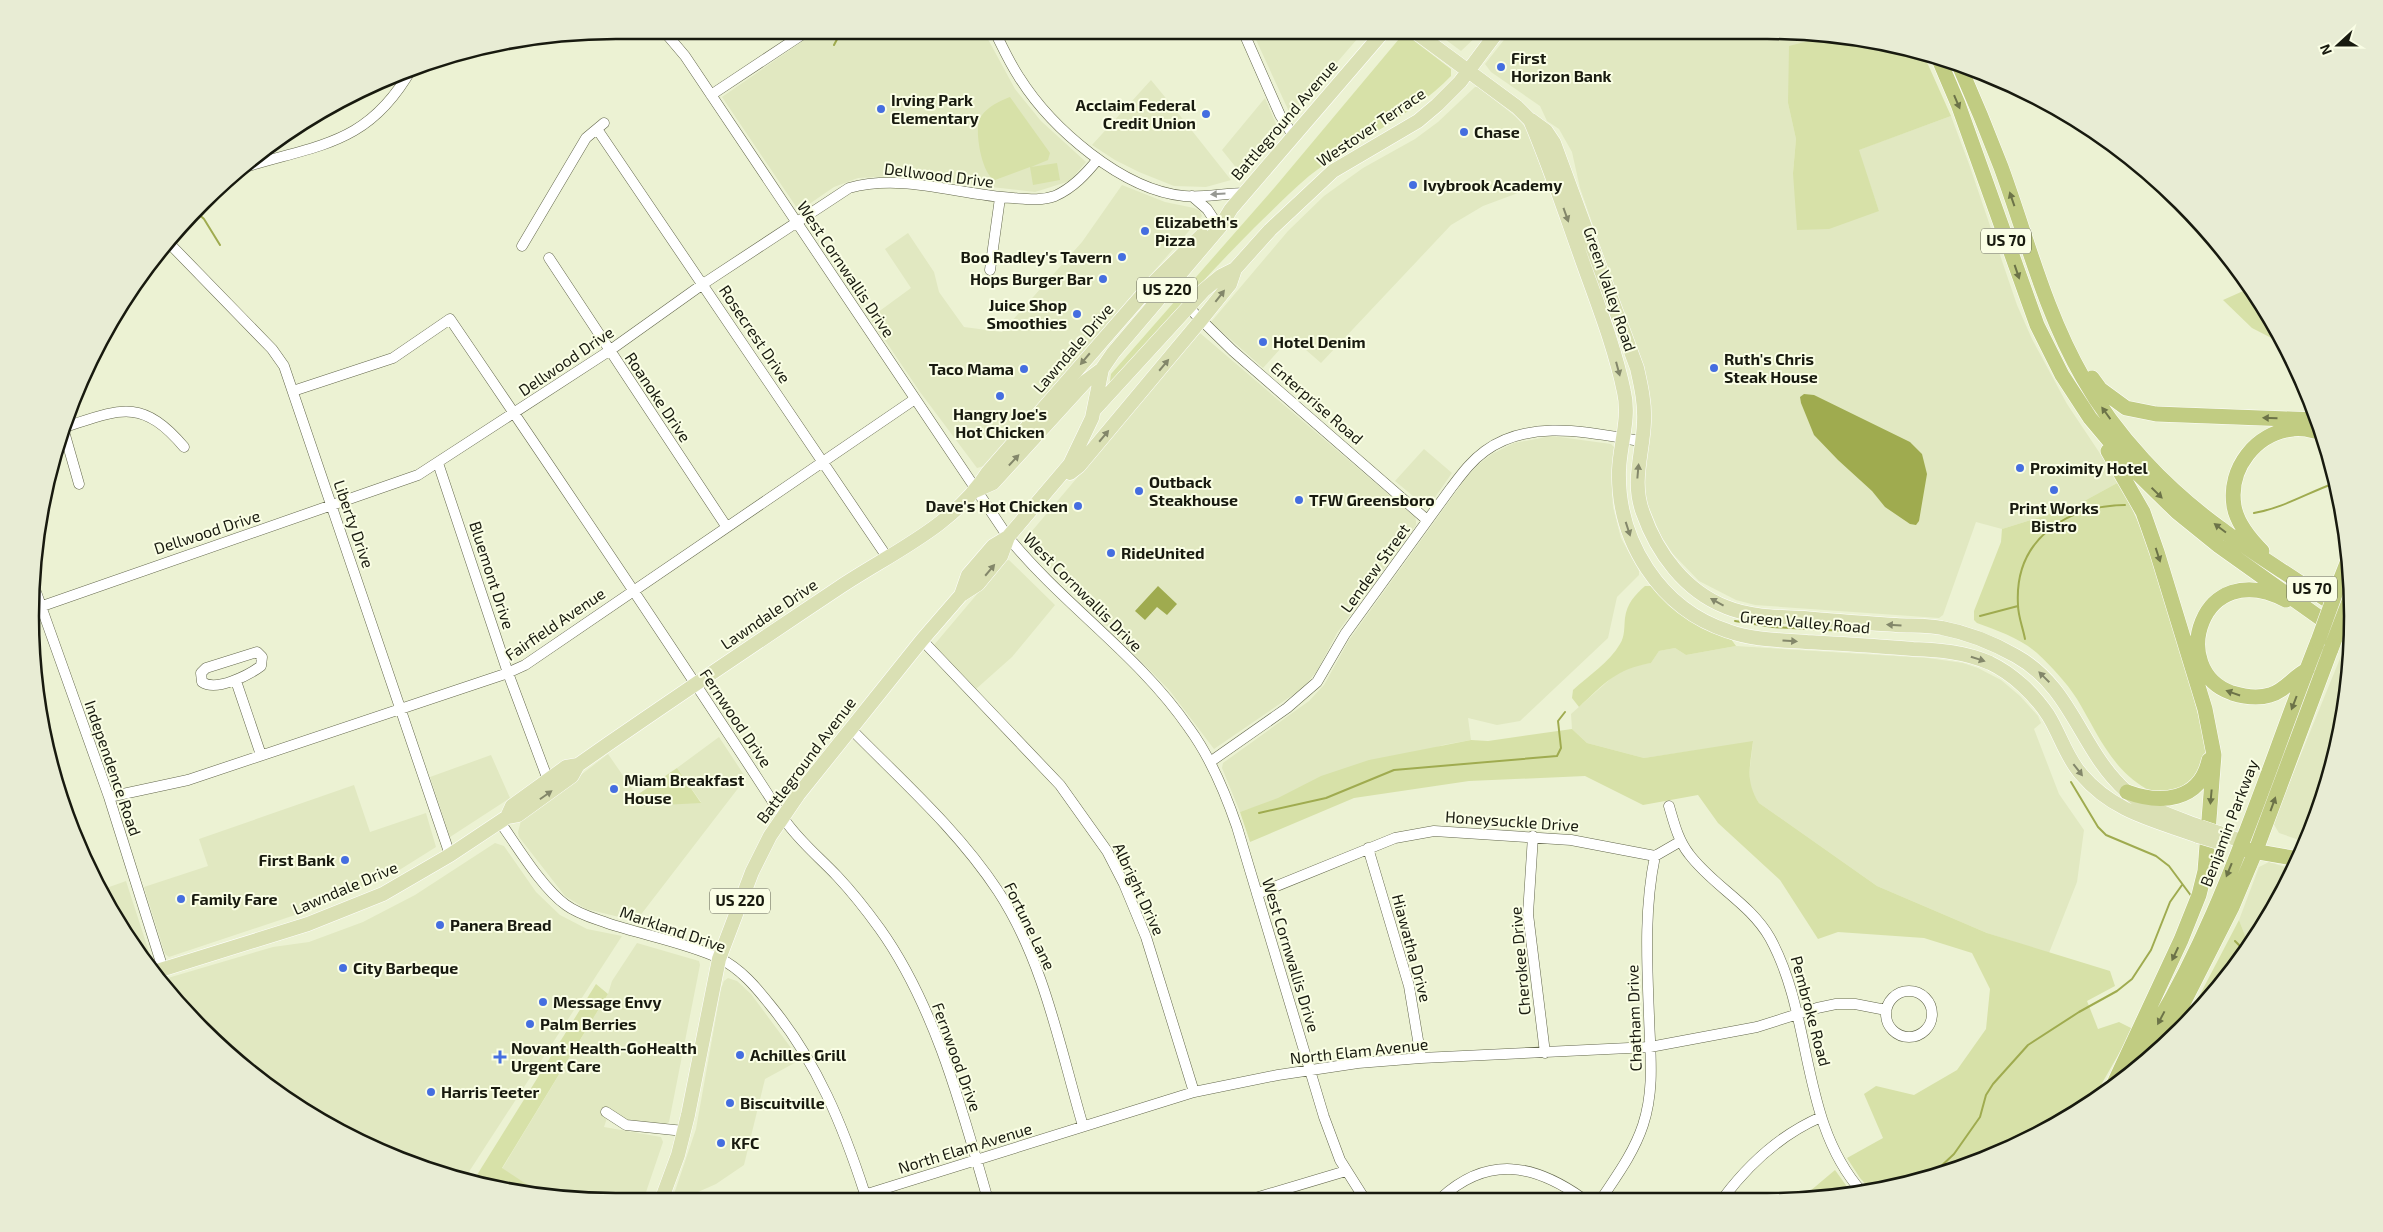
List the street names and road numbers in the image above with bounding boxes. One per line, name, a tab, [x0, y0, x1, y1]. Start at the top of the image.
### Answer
street label: Battleground Avenue	[1226, 56, 1341, 184]
street label: Westover Terrace	[1313, 83, 1429, 170]
street label: Dellwood Drive	[883, 158, 995, 191]
street label: West Cornwallis Drive	[794, 197, 899, 340]
street label: Green Valley Road	[1580, 224, 1641, 354]
road number: US 70	[1981, 228, 2031, 254]
road number: US 220	[1137, 278, 1197, 302]
street label: Rosecrest Drive	[716, 281, 795, 386]
street label: Lawndale Drive	[1029, 299, 1117, 396]
street label: Dellwood Drive	[515, 322, 617, 399]
street label: Roanoke Drive	[621, 348, 695, 445]
street label: Enterprise Road	[1267, 357, 1367, 448]
street label: Liberty Drive	[330, 477, 378, 570]
street label: Dellwood Drive	[151, 505, 262, 558]
street label: Bluemont Drive	[466, 518, 519, 631]
street label: Lendew Street	[1336, 520, 1413, 616]
street label: West Cornwallis Drive	[1020, 528, 1147, 655]
street label: Lawndale Drive	[717, 574, 821, 653]
road number: US 70	[2287, 576, 2337, 602]
street label: Fairfield Avenue	[501, 583, 608, 664]
street label: Green Valley Road	[1739, 606, 1871, 637]
street label: Fernwood Drive	[696, 665, 776, 771]
street label: Battleground Avenue	[752, 693, 859, 826]
street label: Independence Road	[81, 698, 146, 838]
street label: Benjamin Parkway	[2196, 756, 2263, 889]
street label: Honeysuckle Drive	[1444, 806, 1580, 835]
street label: Albright Drive	[1110, 839, 1169, 938]
street label: Lawndale Drive	[289, 857, 400, 918]
street label: West Cornwallis Drive	[1259, 875, 1324, 1034]
street label: Fortune Lane	[1001, 879, 1060, 973]
road number: US 220	[710, 888, 770, 914]
street label: Hiawatha Drive	[1389, 892, 1436, 1004]
street label: Markland Drive	[618, 901, 729, 956]
street label: Cherokee Drive	[1505, 906, 1534, 1016]
street label: Pembroke Road	[1788, 954, 1835, 1068]
street label: Chatham Drive	[1622, 964, 1645, 1072]
street label: Fernwood Drive	[929, 1000, 986, 1114]
street label: North Elam Avenue	[1289, 1034, 1429, 1067]
street label: North Elam Avenue	[896, 1118, 1034, 1177]

